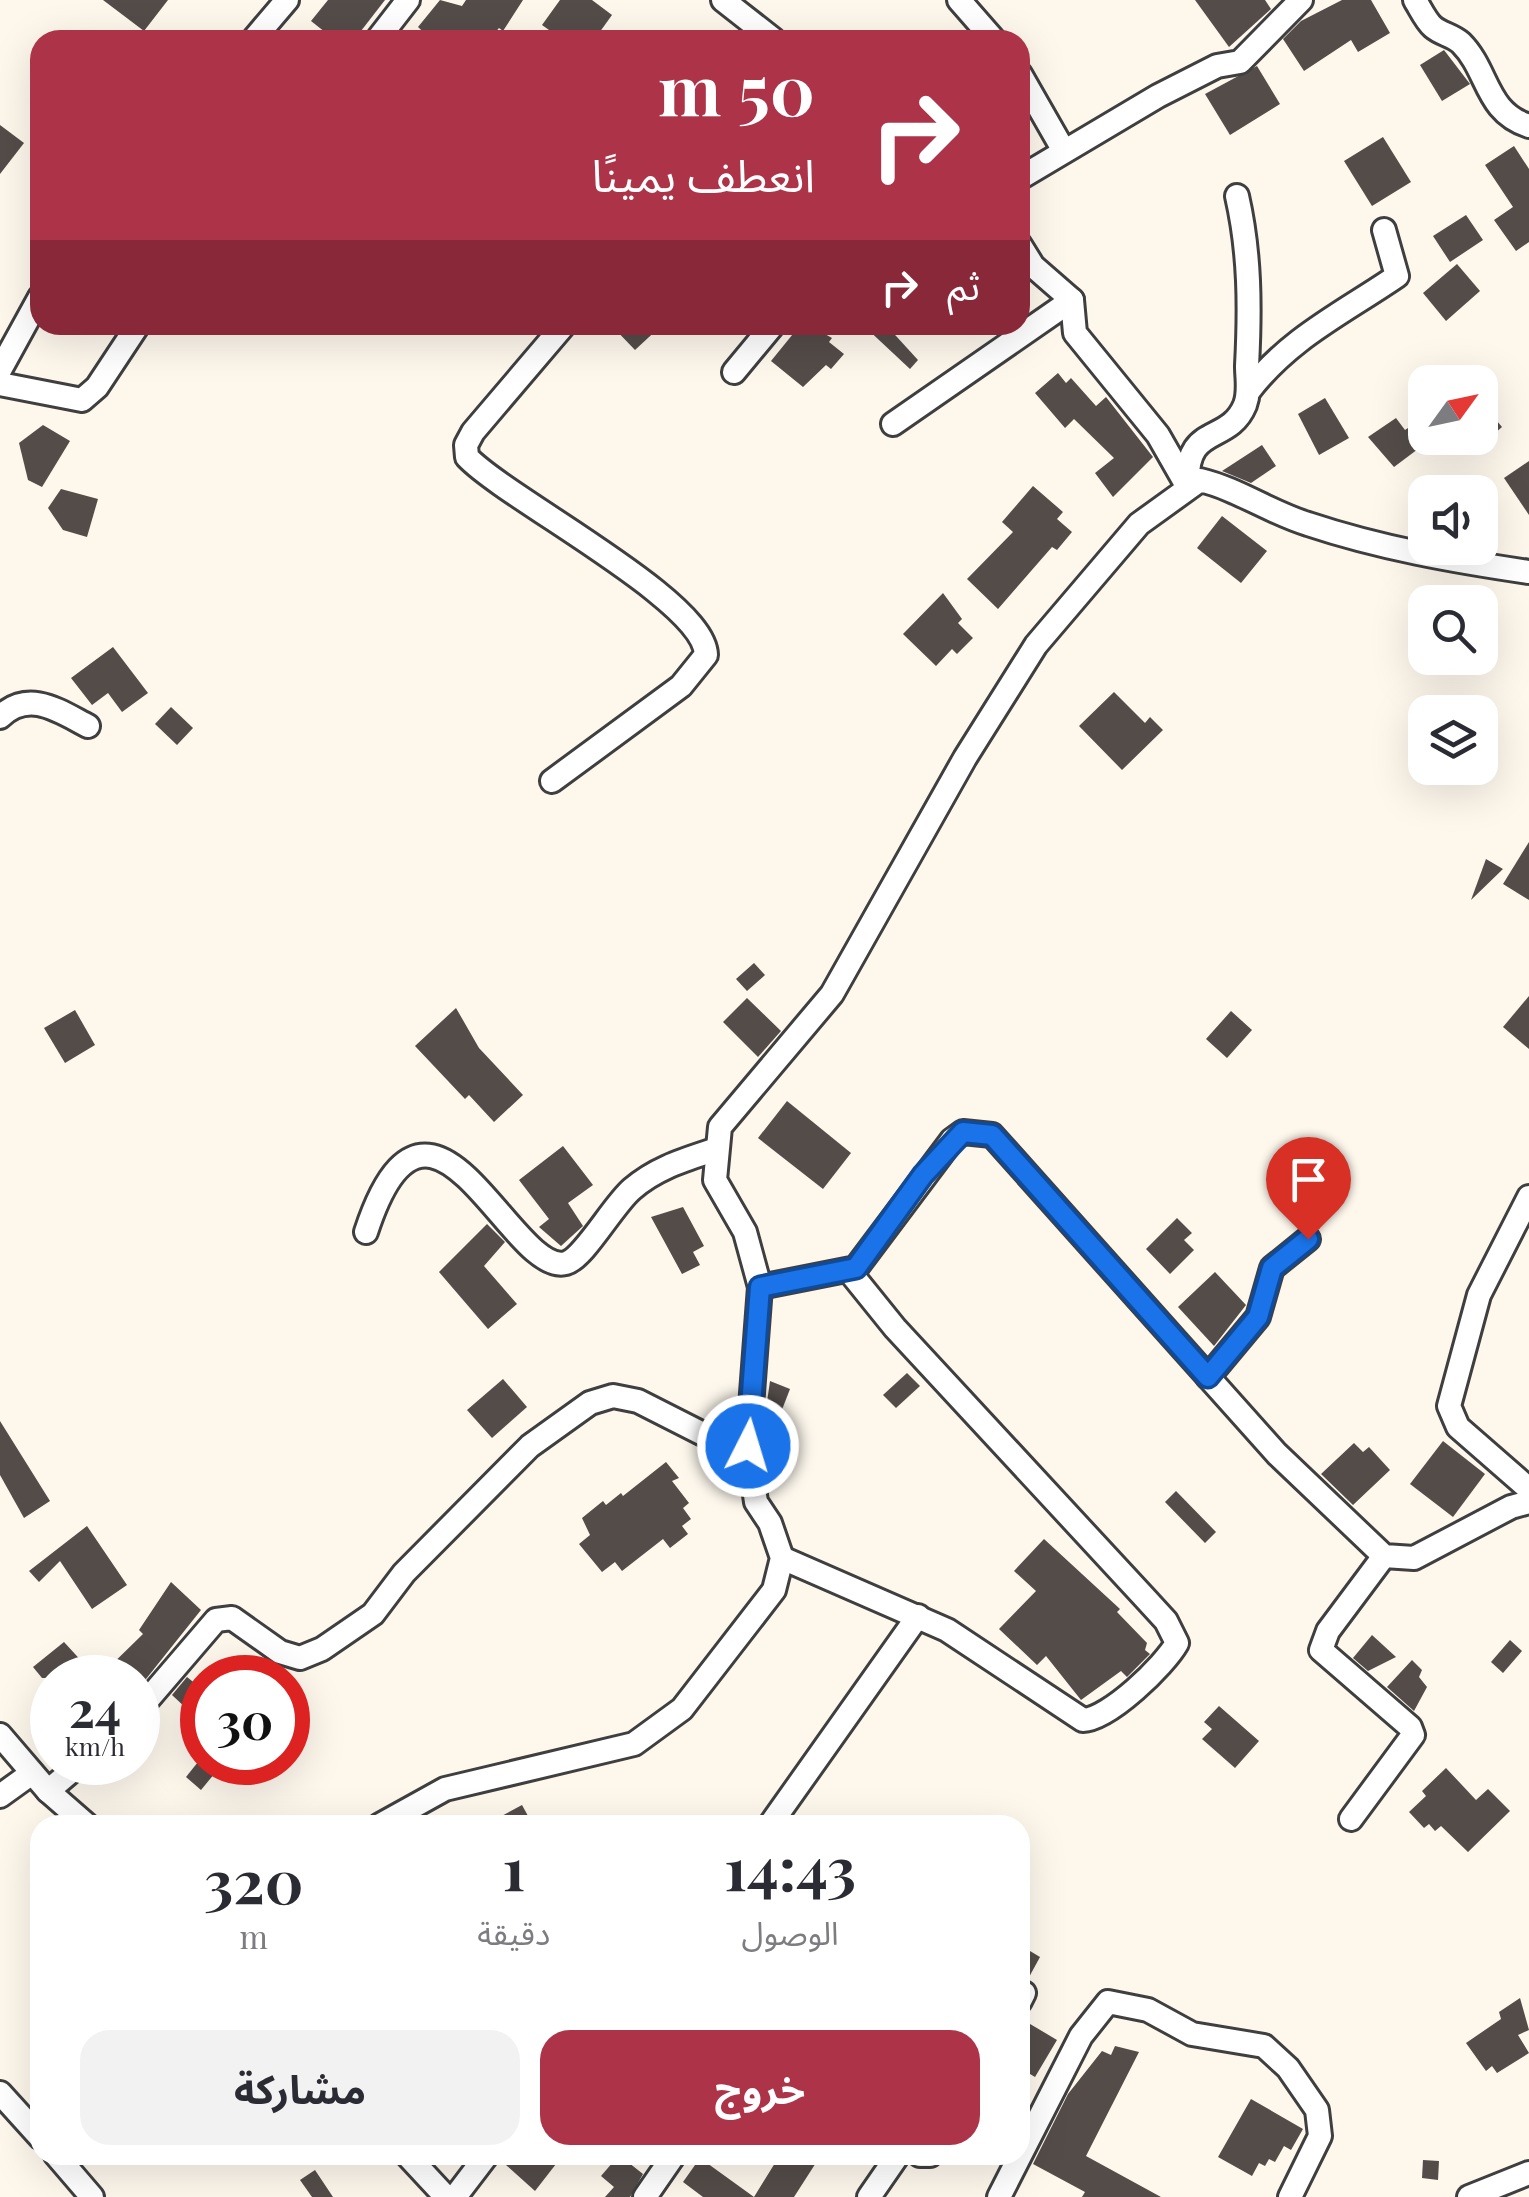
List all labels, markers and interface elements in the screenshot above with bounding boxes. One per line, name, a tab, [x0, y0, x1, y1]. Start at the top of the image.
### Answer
text: 50 m	[658, 40, 815, 134]
icon: right	[850, 70, 980, 200]
text: انعطف يمينًا	[591, 143, 815, 203]
text: ثم	[947, 259, 980, 310]
icon: right	[872, 260, 927, 315]
north arrow	[1408, 365, 1498, 455]
map controls	[1408, 365, 1498, 785]
button: sound	[1408, 475, 1498, 565]
button: search	[1408, 585, 1498, 675]
button: layers	[1408, 695, 1498, 785]
pin	[1266, 1137, 1351, 1240]
icon: arrive	[1281, 1152, 1336, 1207]
position arrow	[696, 1394, 800, 1498]
speed limit sign: 30	[180, 1655, 310, 1785]
text: 24	[69, 1674, 121, 1741]
text: km/h	[65, 1729, 125, 1762]
text: 1	[502, 1826, 525, 1906]
text: 14:43	[724, 1826, 856, 1906]
text: 320	[204, 1839, 303, 1919]
text: دقيقة	[477, 1910, 550, 1953]
text: الوصول	[741, 1910, 839, 1953]
text: m	[239, 1914, 268, 1957]
button: مشاركة	[80, 2030, 520, 2145]
button: خروج	[540, 2030, 980, 2145]

